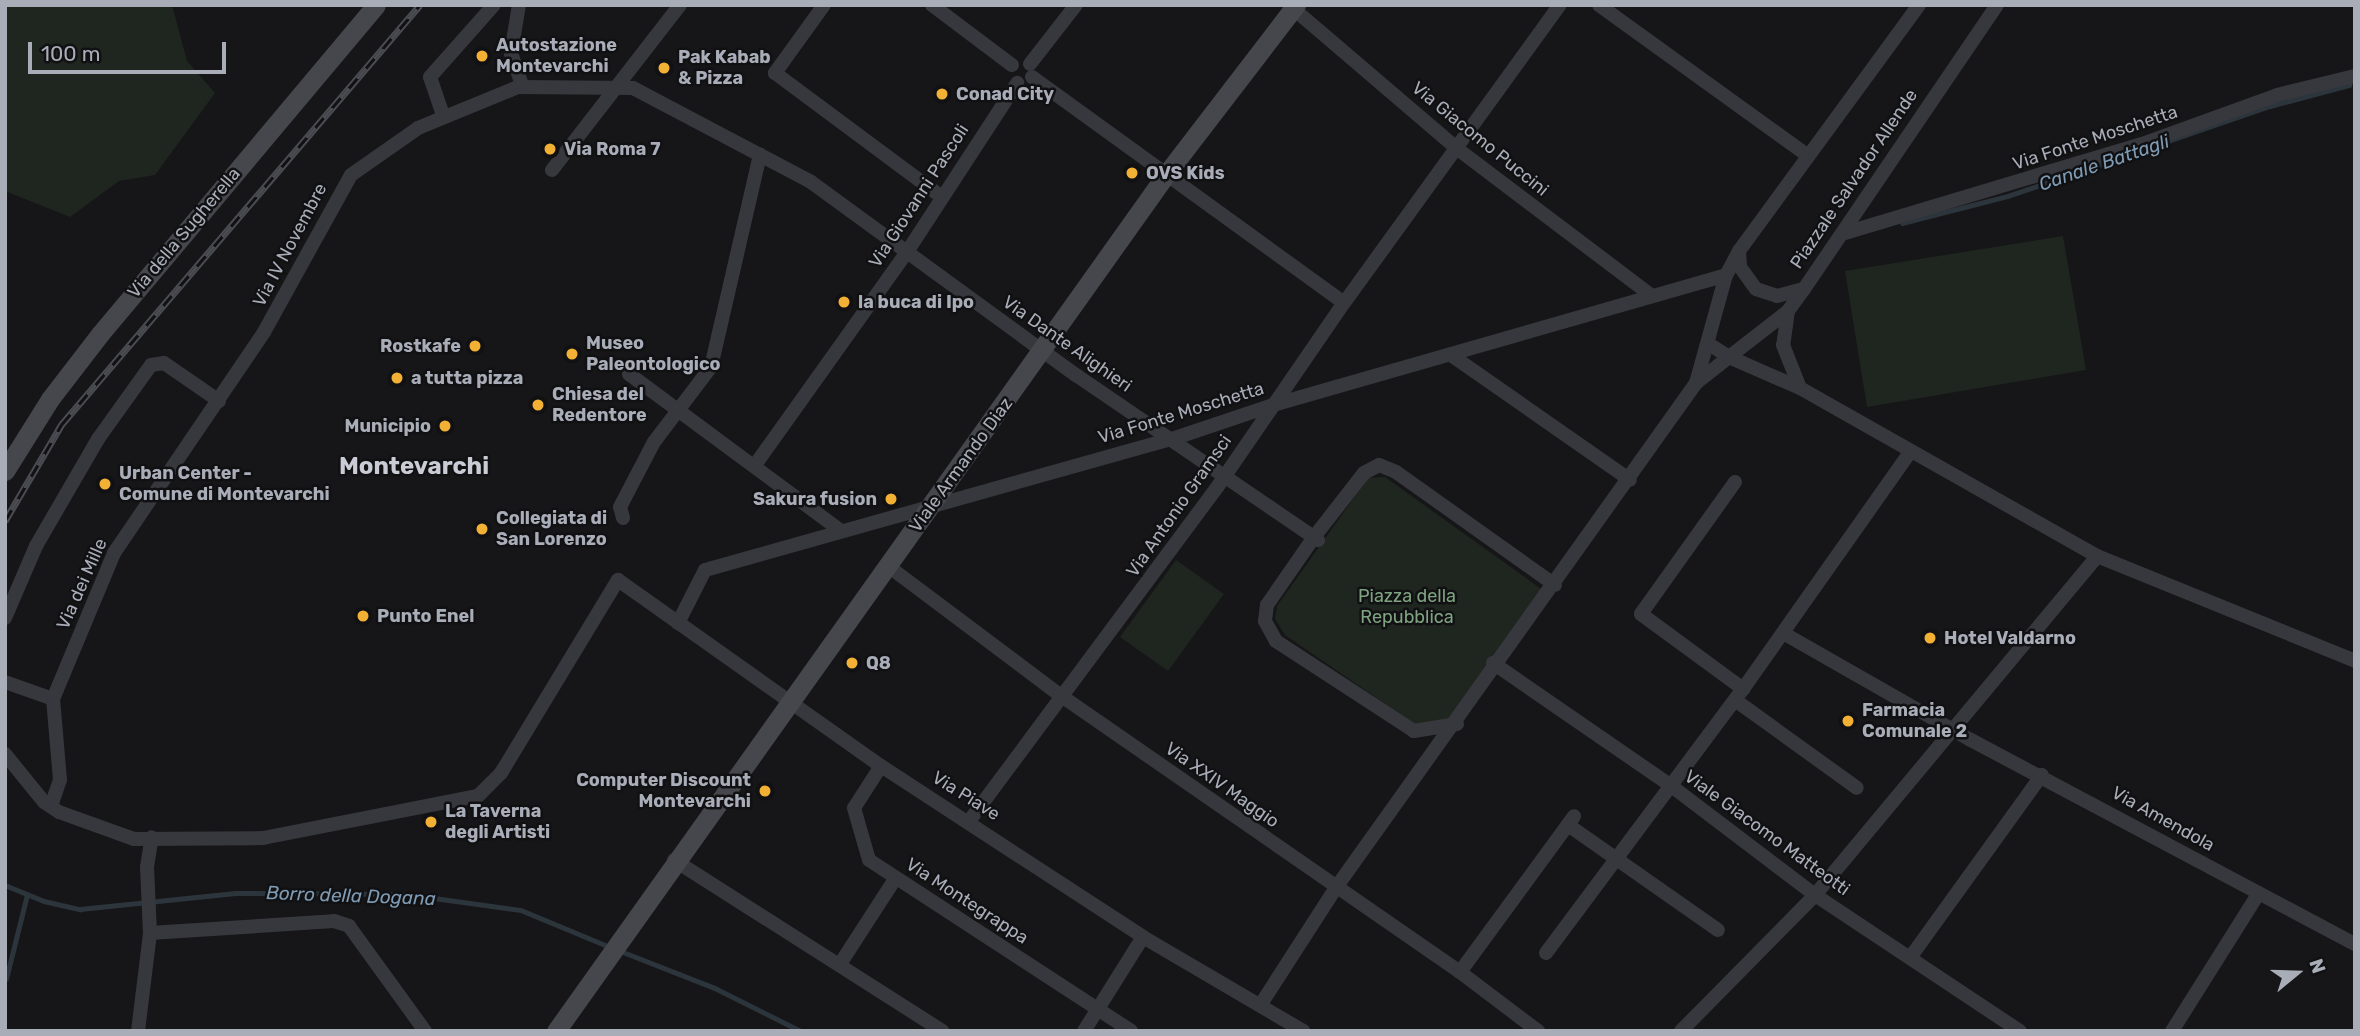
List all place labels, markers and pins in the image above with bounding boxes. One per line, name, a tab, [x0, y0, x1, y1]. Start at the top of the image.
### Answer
place label: Autostazione Montevarchi	[496, 35, 617, 78]
place label: Pak Kabab & Pizza	[678, 47, 771, 90]
marker: Autostazione Montevarchi	[474, 48, 490, 64]
marker: Pak Kabab & Pizza	[656, 60, 672, 76]
place label: Conad City	[956, 83, 1054, 105]
marker: Conad City	[934, 86, 950, 102]
place label: Via Roma 7	[564, 138, 660, 160]
marker: Via Roma 7	[542, 141, 558, 157]
place label: OVS Kids	[1146, 162, 1225, 184]
marker: OVS Kids	[1124, 165, 1140, 181]
place label: la buca di Ipo	[858, 291, 974, 313]
marker: la buca di Ipo	[836, 294, 852, 310]
place label: Museo Paleontologico	[586, 333, 721, 376]
place label: Rostkafe	[380, 335, 461, 357]
marker: Rostkafe	[467, 338, 483, 354]
marker: Museo Paleontologico	[564, 346, 580, 362]
place label: a tutta pizza	[411, 367, 524, 389]
marker: a tutta pizza	[389, 370, 405, 386]
place label: Chiesa del Redentore	[552, 384, 647, 426]
marker: Chiesa del Redentore	[530, 397, 546, 413]
place label: Municipio	[345, 415, 431, 437]
marker: Municipio	[437, 418, 453, 434]
place label: Urban Center - Comune di Montevarchi	[119, 463, 330, 505]
marker: Urban Center - Comune di Montevarchi	[97, 476, 113, 492]
place label: Sakura fusion	[753, 488, 877, 510]
marker: Sakura fusion	[883, 491, 899, 507]
place label: Collegiata di San Lorenzo	[496, 508, 607, 550]
marker: Collegiata di San Lorenzo	[474, 521, 490, 537]
place label: Punto Enel	[377, 605, 474, 627]
marker: Punto Enel	[355, 608, 371, 624]
place label: Hotel Valdarno	[1944, 627, 2076, 649]
marker: Hotel Valdarno	[1922, 630, 1938, 646]
place label: Q8	[866, 652, 891, 674]
marker: Q8	[844, 655, 860, 671]
place label: Farmacia Comunale 2	[1862, 700, 1967, 742]
marker: Farmacia Comunale 2	[1840, 713, 1856, 729]
place label: Computer Discount Montevarchi	[576, 770, 751, 812]
marker: Computer Discount Montevarchi	[757, 783, 773, 799]
place label: La Taverna degli Artisti	[445, 801, 551, 844]
marker: La Taverna degli Artisti	[423, 814, 439, 830]

